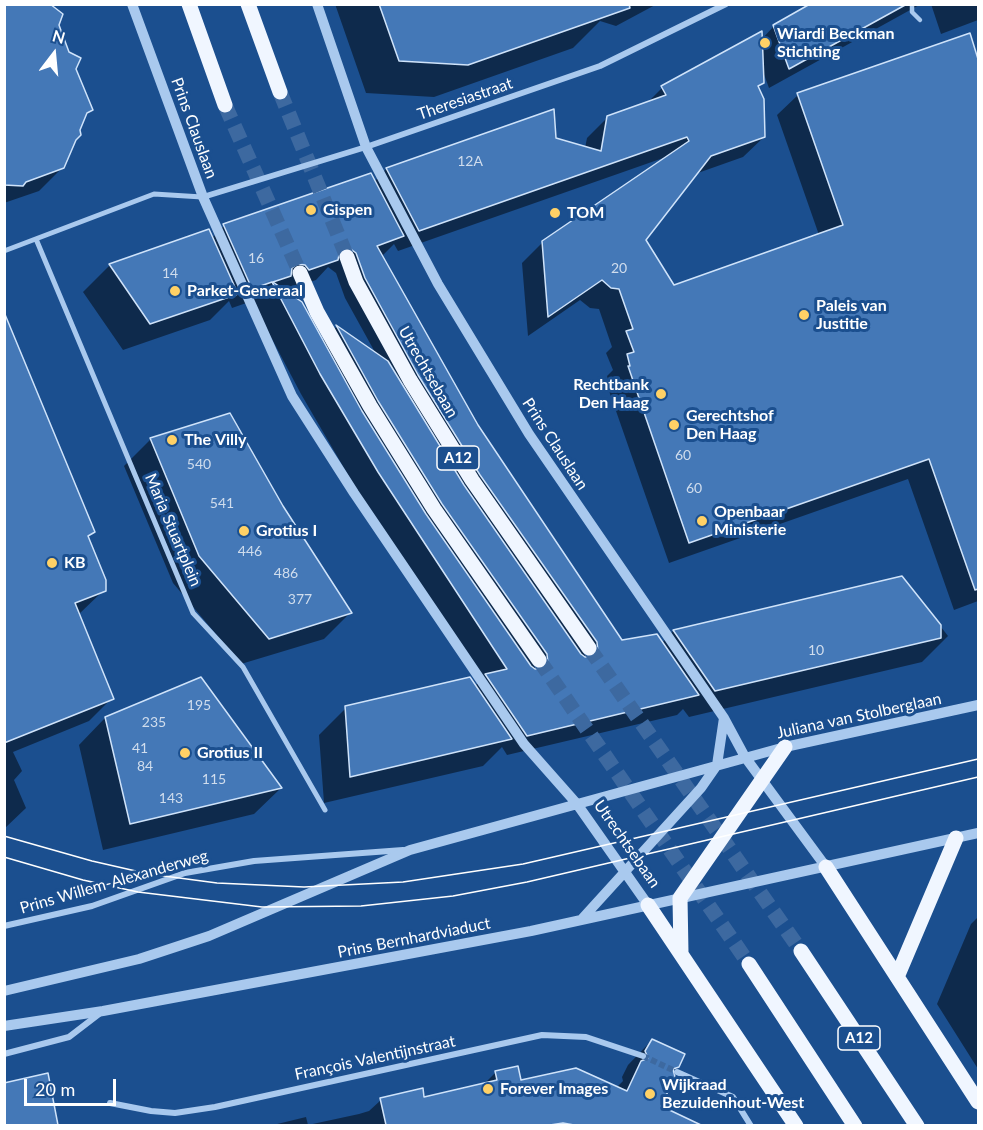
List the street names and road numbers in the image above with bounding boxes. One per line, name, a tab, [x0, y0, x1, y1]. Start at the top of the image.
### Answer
street label: Theresiastraat	[415, 74, 515, 124]
street label: Prins Clauslaan	[167, 75, 221, 181]
street label: Utrechtsebaan	[394, 323, 462, 421]
street label: Prins Clauslaan	[518, 394, 592, 494]
road number: A12	[437, 446, 479, 470]
street label: Maria Stuartplein	[141, 471, 205, 589]
street label: Juliana van Stolberglaan	[775, 689, 943, 743]
street label: Utrechtsebaan	[590, 796, 664, 892]
street label: Prins Willem-Alexanderweg	[18, 846, 210, 918]
street label: Prins Bernhardviaduct	[336, 914, 492, 962]
road number: A12	[838, 1026, 880, 1050]
street label: François Valentijnstraat	[293, 1032, 457, 1084]

